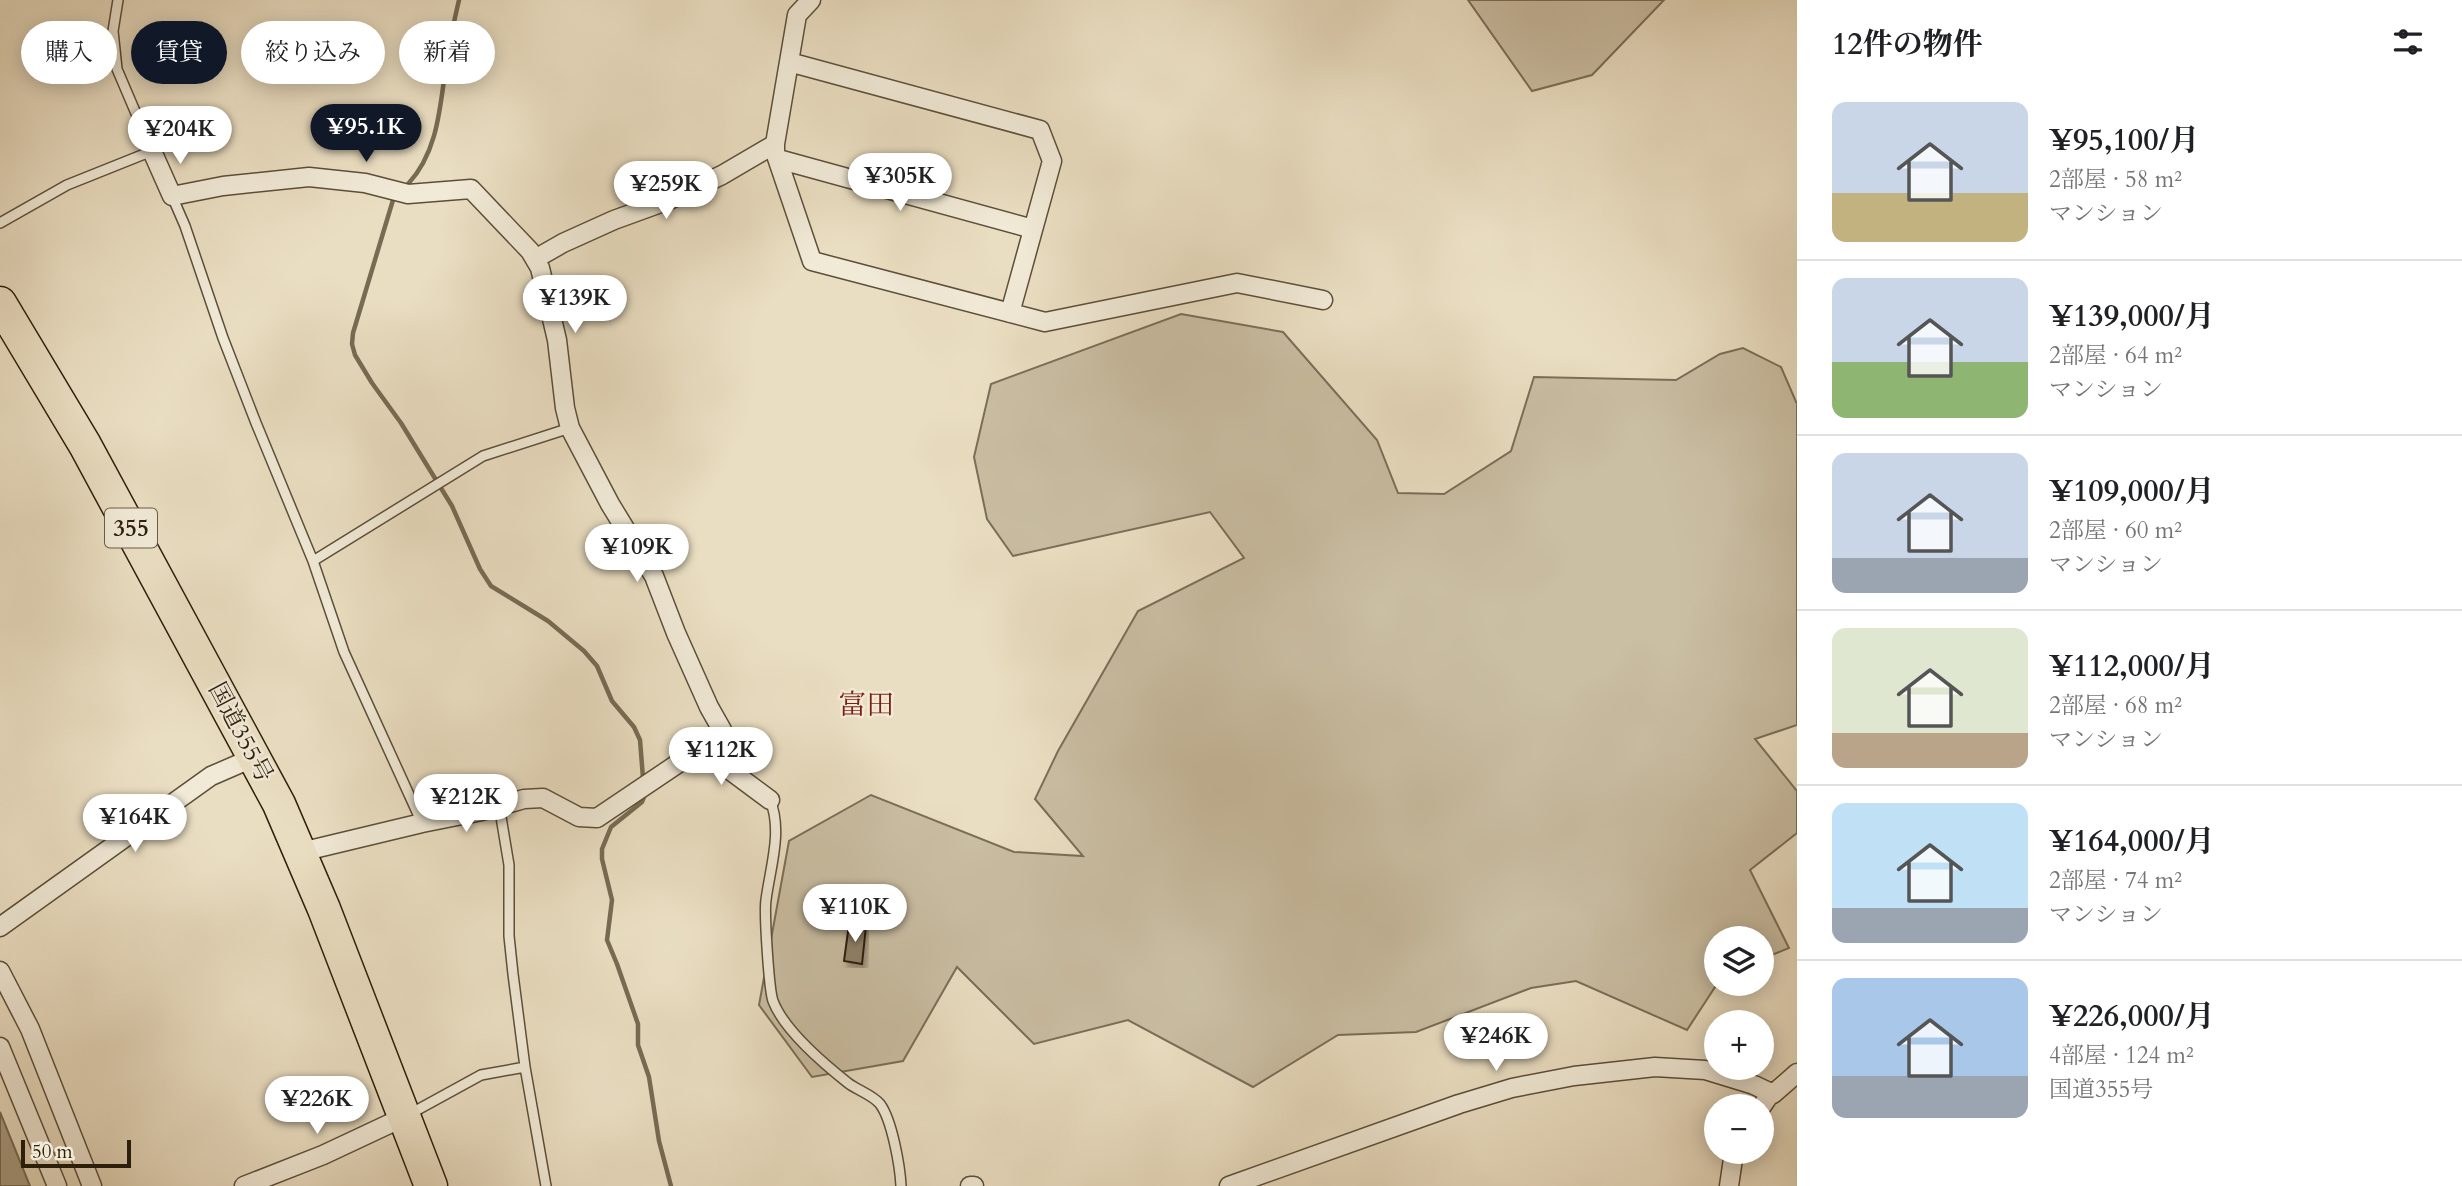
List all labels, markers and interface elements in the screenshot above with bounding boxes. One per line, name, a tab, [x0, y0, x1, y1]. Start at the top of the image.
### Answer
chip: 購入	[21, 21, 117, 84]
chip: 賃貸	[131, 21, 227, 84]
chip: 絞り込み	[241, 21, 385, 84]
chip: 新着	[399, 21, 495, 84]
icon: filters	[2389, 23, 2427, 61]
text: 12件の物件	[1832, 24, 1983, 65]
pin: ¥95.1K	[309, 104, 423, 164]
pin: ¥204K	[131, 106, 229, 166]
text: ¥95.1K	[327, 111, 406, 142]
text: ¥204K	[144, 113, 216, 144]
text: ¥95,100/月	[2049, 120, 2199, 161]
icon: home	[1888, 130, 1972, 214]
pin: ¥305K	[851, 154, 949, 213]
text: ¥305K	[864, 160, 936, 191]
pin: ¥259K	[617, 162, 715, 221]
text: 2部屋 · 58 m²	[2049, 164, 2182, 195]
text: ¥259K	[630, 168, 702, 199]
text: マンション	[2049, 198, 2163, 229]
pin: ¥139K	[526, 276, 624, 335]
text: ¥139K	[539, 282, 611, 313]
text: ¥139,000/月	[2049, 296, 2215, 337]
icon: home	[1888, 306, 1972, 390]
text: 2部屋 · 64 m²	[2049, 340, 2182, 371]
text: マンション	[2049, 374, 2163, 405]
text: ¥109,000/月	[2049, 471, 2215, 512]
icon: home	[1888, 481, 1972, 565]
road number: 355	[105, 508, 157, 548]
text: 2部屋 · 60 m²	[2049, 515, 2182, 546]
pin: ¥109K	[588, 524, 686, 584]
text: ¥109K	[601, 531, 673, 562]
text: マンション	[2049, 549, 2163, 580]
text: ¥112,000/月	[2049, 646, 2215, 687]
icon: home	[1888, 656, 1972, 740]
street label: 国道355号	[200, 676, 281, 788]
district label: 富田	[838, 686, 894, 724]
text: 2部屋 · 68 m²	[2049, 690, 2182, 721]
text: マンション	[2049, 724, 2163, 755]
pin: ¥112K	[672, 728, 770, 787]
text: ¥112K	[685, 734, 757, 765]
pin: ¥212K	[417, 774, 515, 834]
text: ¥212K	[430, 781, 502, 812]
pin: ¥164K	[86, 794, 184, 854]
text: ¥164K	[99, 801, 171, 832]
text: ¥164,000/月	[2049, 821, 2215, 862]
icon: home	[1888, 831, 1972, 915]
text: 2部屋 · 74 m²	[2049, 865, 2182, 896]
pin: ¥110K	[806, 884, 904, 944]
text: ¥110K	[819, 891, 891, 922]
text: マンション	[2049, 899, 2163, 930]
map controls	[1704, 926, 1774, 1164]
button: layers	[1704, 926, 1774, 996]
text: ¥226,000/月	[2049, 996, 2215, 1037]
icon: home	[1888, 1006, 1972, 1090]
button: +	[1704, 1010, 1774, 1080]
pin: ¥246K	[1447, 1014, 1545, 1073]
text: ¥246K	[1460, 1020, 1532, 1051]
text: 4部屋 · 124 m²	[2049, 1040, 2194, 1071]
text: 国道355号	[2049, 1074, 2153, 1105]
pin: ¥226K	[268, 1076, 366, 1136]
text: ¥226K	[281, 1083, 353, 1114]
button: −	[1704, 1094, 1774, 1164]
scale bar	[21, 1137, 131, 1169]
text: 50 m	[32, 1139, 73, 1165]

